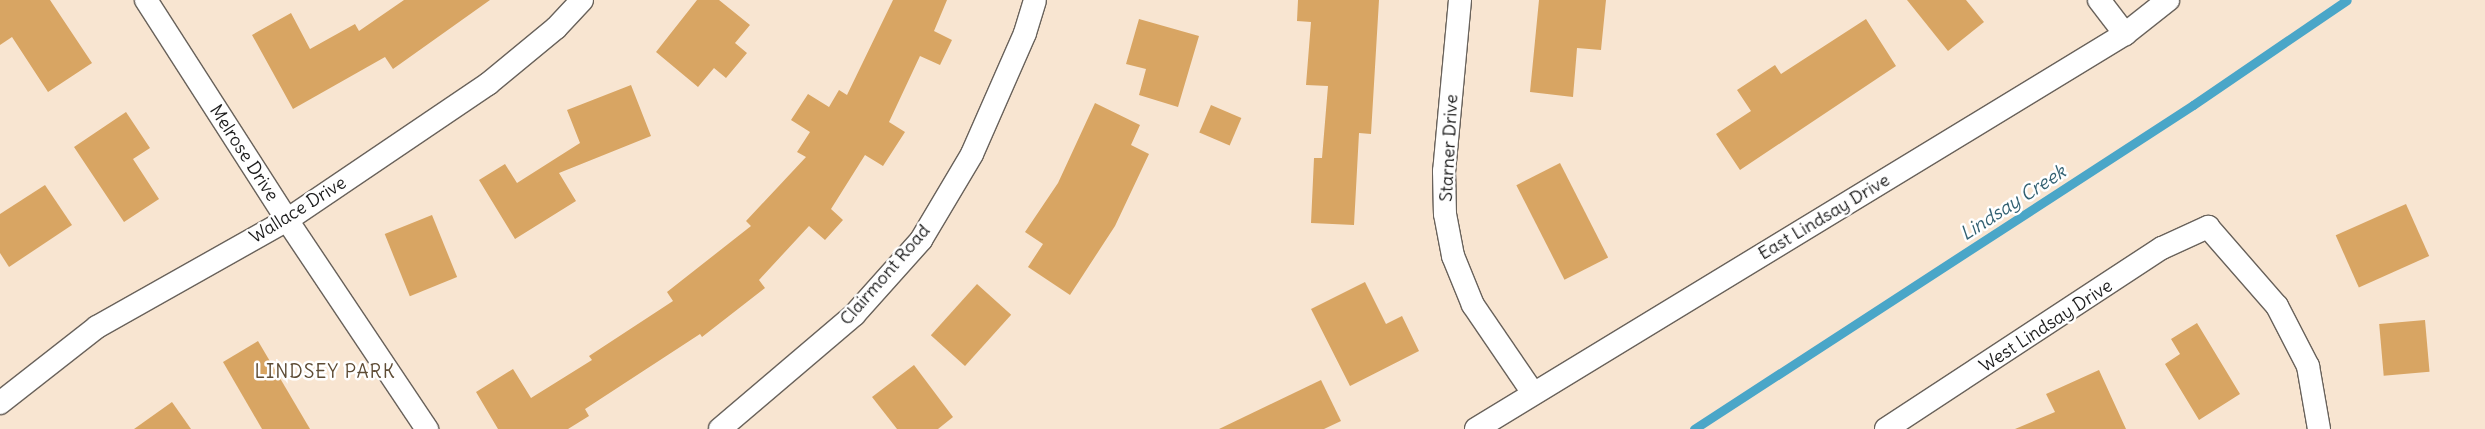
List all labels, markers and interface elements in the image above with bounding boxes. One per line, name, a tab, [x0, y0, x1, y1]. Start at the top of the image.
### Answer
street label: Starner Drive	[1435, 94, 1463, 202]
street label: Melrose Drive	[205, 101, 283, 205]
water label: Lindsay Creek	[1956, 160, 2070, 246]
street label: East Lindsay Drive	[1754, 169, 1894, 265]
street label: Wallace Drive	[246, 172, 350, 248]
street label: Clairmont Road	[835, 220, 935, 330]
street label: West Lindsay Drive	[1975, 275, 2117, 377]
district label: LINDSEY PARK	[253, 361, 397, 383]

